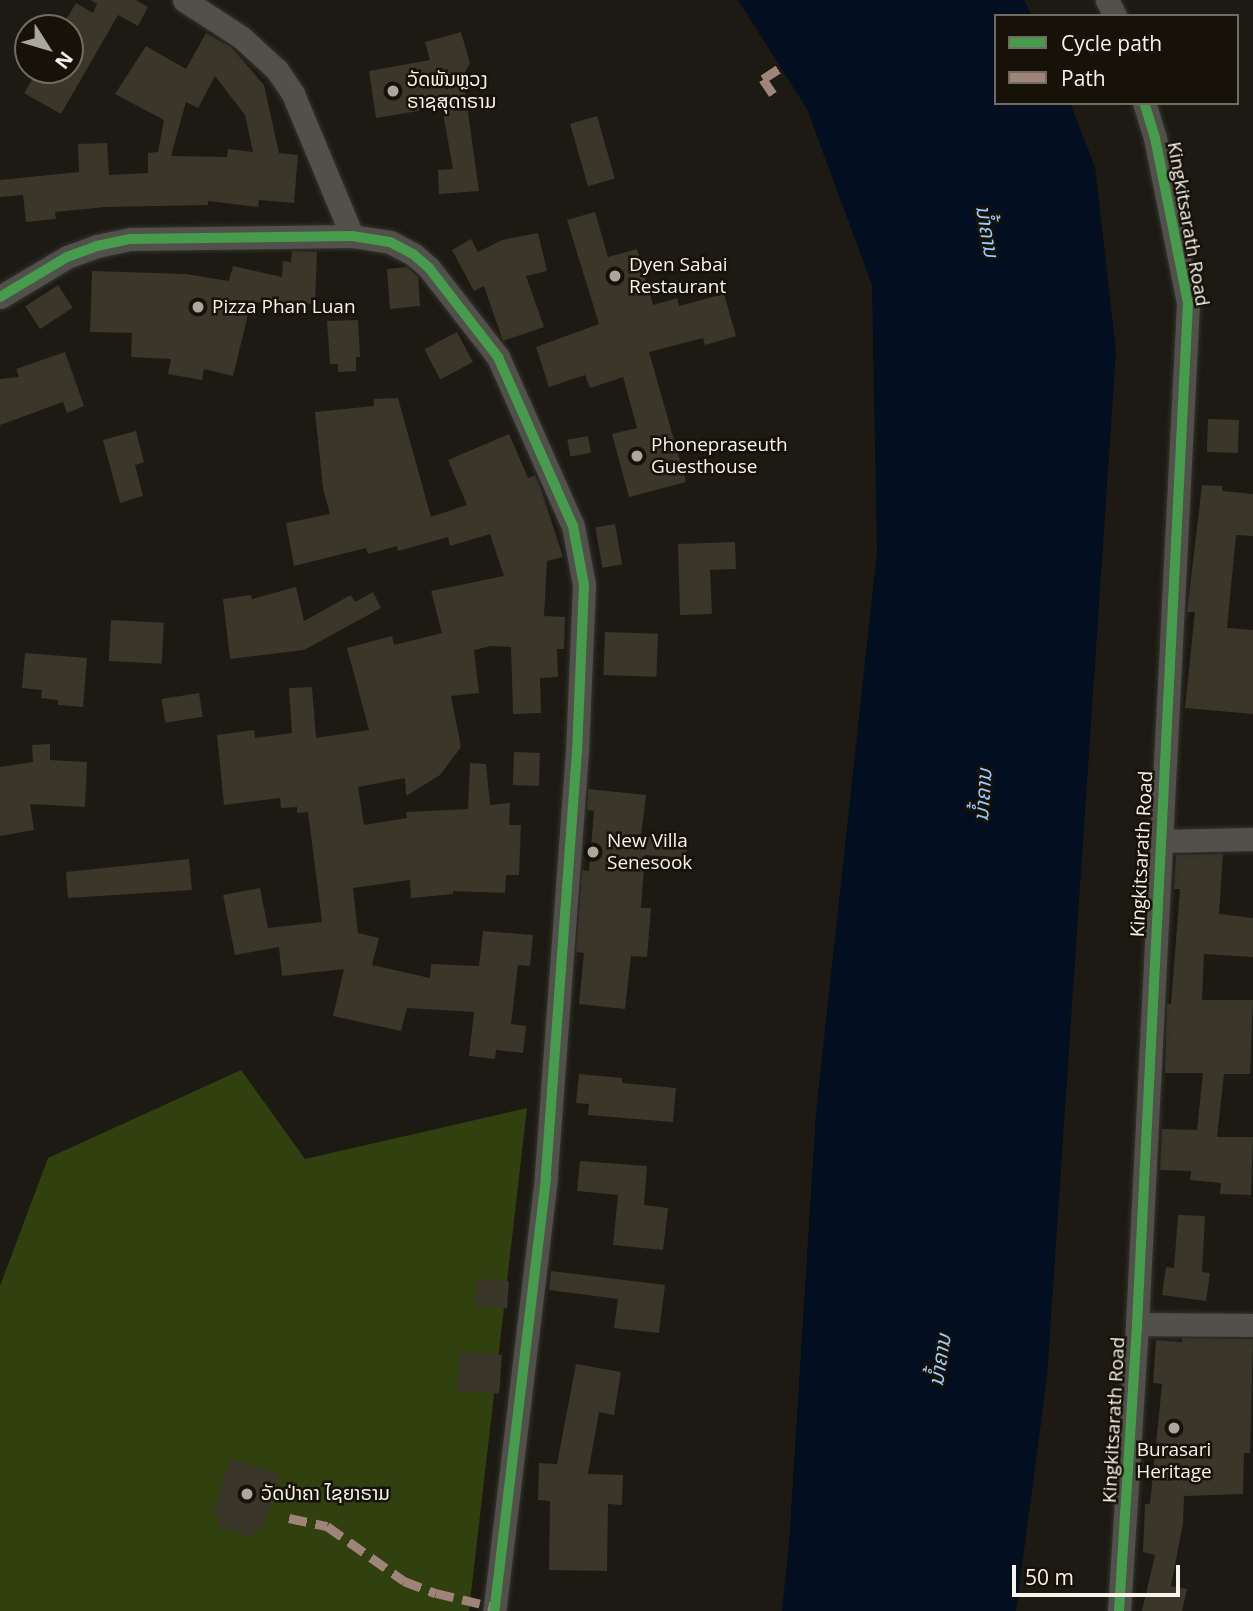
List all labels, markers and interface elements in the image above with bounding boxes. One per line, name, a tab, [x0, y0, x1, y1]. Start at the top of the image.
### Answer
north arrow	[14, 14, 84, 84]
legend	[994, 14, 1239, 105]
text: Cycle path	[1061, 29, 1162, 57]
text: N	[49, 46, 79, 74]
text: Path	[1061, 64, 1106, 92]
place label: ວັດພັນຫຼວງ ຣາຊສຸດາຣາມ	[407, 69, 496, 113]
marker: ວັດພັນຫຼວງ ຣາຊສຸດາຣາມ	[385, 83, 401, 99]
street label: Kingkitsarath Road	[1162, 140, 1214, 308]
water label: ນ້ຳຄານ	[971, 203, 1005, 259]
place label: Dyen Sabai Restaurant	[629, 254, 728, 298]
marker: Dyen Sabai Restaurant	[607, 268, 623, 284]
place label: Pizza Phan Luan	[212, 296, 356, 318]
marker: Pizza Phan Luan	[190, 299, 206, 315]
place label: Phonepraseuth Guesthouse	[651, 434, 788, 478]
marker: Phonepraseuth Guesthouse	[629, 448, 645, 464]
water label: ນ້ຳຄານ	[968, 768, 996, 822]
street label: Kingkitsarath Road	[1126, 770, 1158, 938]
place label: New Villa Senesook	[607, 830, 692, 874]
marker: New Villa Senesook	[585, 844, 601, 860]
water label: ນ້ຳຄານ	[922, 1332, 956, 1388]
street label: Kingkitsarath Road	[1098, 1336, 1130, 1504]
marker: Burasari Heritage	[1166, 1420, 1182, 1436]
place label: Burasari Heritage	[1136, 1439, 1212, 1483]
place label: ວັດປ່າຄາ ໄຊຍາຣາມ	[261, 1483, 390, 1505]
marker: ວັດປ່າຄາ ໄຊຍາຣາມ	[239, 1486, 255, 1502]
scale bar	[1015, 1552, 1183, 1596]
text: 50 m	[1025, 1563, 1074, 1591]

